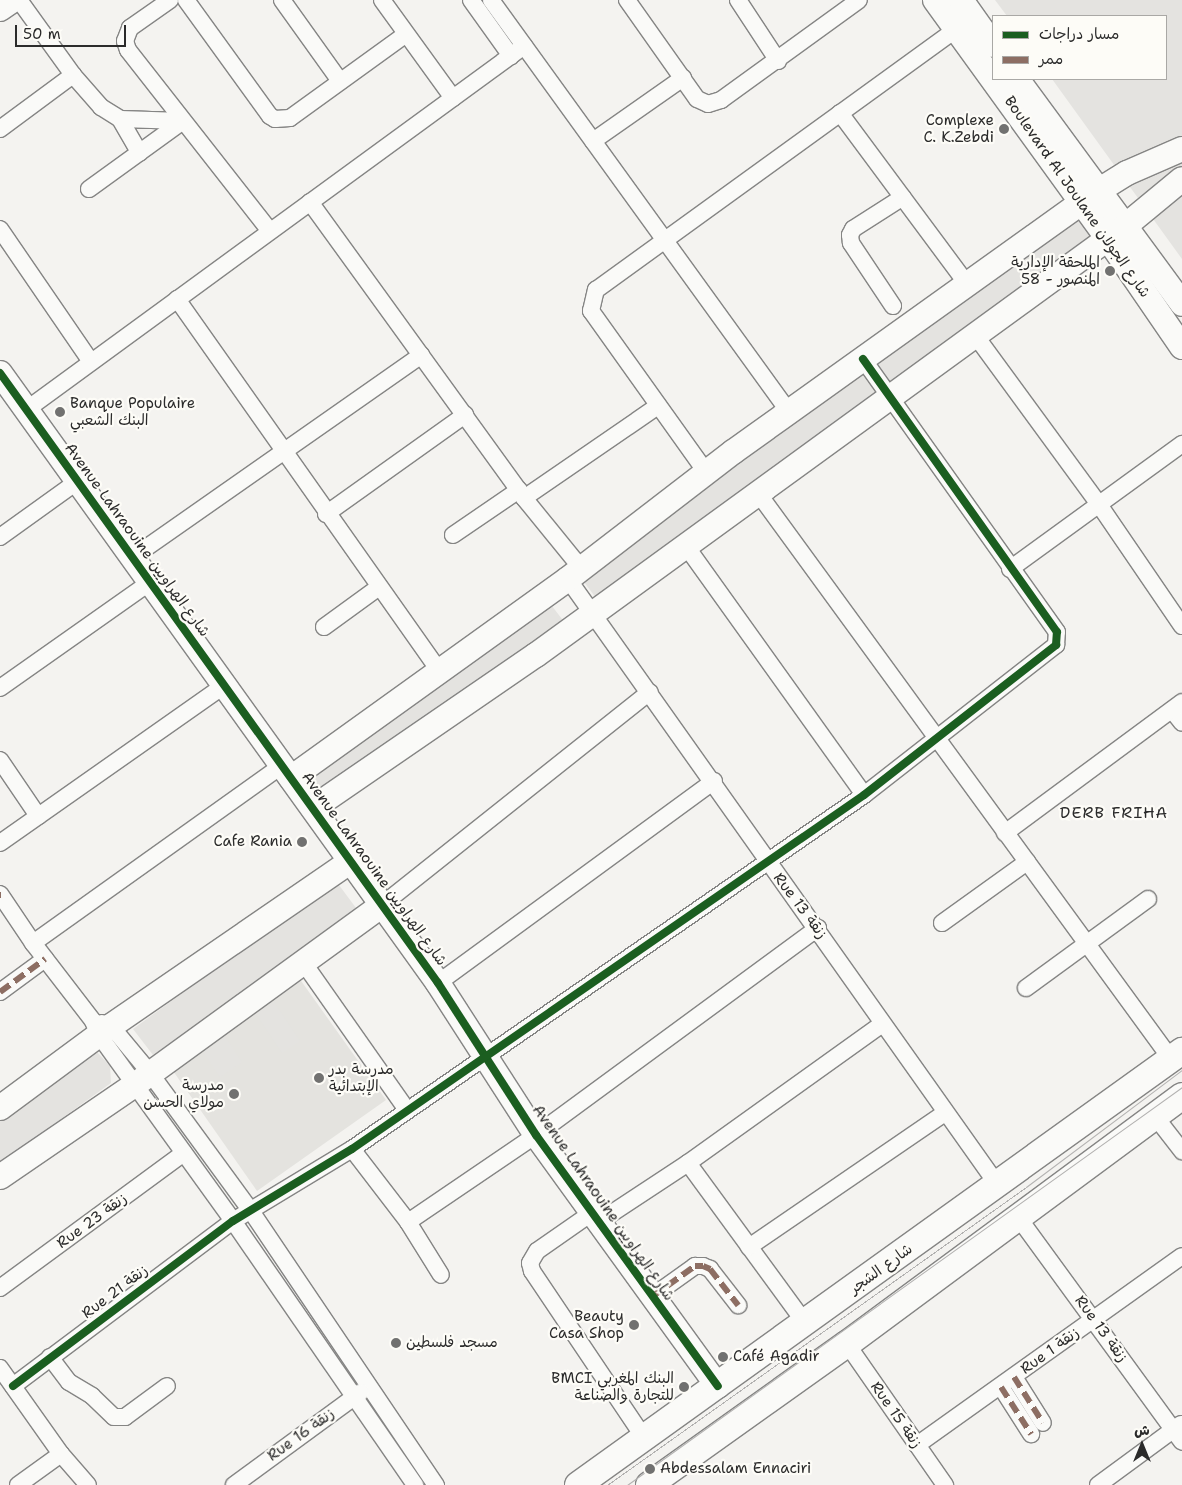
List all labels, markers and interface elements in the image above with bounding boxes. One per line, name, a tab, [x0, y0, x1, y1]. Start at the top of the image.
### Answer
scale bar	[18, 15, 129, 47]
legend	[992, 15, 1167, 80]
text: 50 m	[23, 24, 61, 44]
text: مسار دراجات	[1039, 24, 1119, 44]
text: ممر	[1039, 49, 1063, 69]
street label: Boulevard Al Joulane شارع الجولان	[1000, 93, 1154, 301]
place label: Complexe C. K.Zebdi	[924, 111, 994, 146]
marker: Complexe C. K.Zebdi	[998, 123, 1010, 135]
place label: الملحقة الإدارية 58 - المنصور	[1011, 253, 1100, 288]
marker: الملحقة الإدارية 58 - المنصور	[1104, 265, 1116, 277]
place label: Banque Populaire البنك الشعبي	[70, 394, 195, 429]
marker: Banque Populaire البنك الشعبي	[54, 406, 66, 418]
street label: Avenue Lahraouine شارع الهراويين	[61, 440, 213, 640]
street label: Avenue Lahraouine شارع الهراويين	[298, 769, 450, 969]
district label: DERB FRIHA	[1059, 803, 1169, 823]
place label: Cafe Rania	[214, 833, 292, 851]
marker: Cafe Rania	[296, 836, 308, 848]
street label: Rue 13 زنقة	[769, 869, 831, 943]
place label: مدرسة بدر الإبتدائية	[329, 1060, 394, 1095]
marker: مدرسة بدر الإبتدائية	[313, 1072, 325, 1084]
place label: مدرسة مولاي الحسن	[143, 1076, 224, 1111]
marker: مدرسة مولاي الحسن	[228, 1088, 240, 1100]
street label: Avenue Lahraouine شارع الهراويين	[528, 1102, 678, 1304]
street label: Rue 23 زنقة	[54, 1190, 130, 1252]
street label: شارع الشجر	[846, 1240, 916, 1298]
street label: Rue 21 زنقة	[78, 1261, 152, 1323]
street label: Rue 13 زنقة	[1071, 1292, 1131, 1366]
place label: Beauty Casa Shop	[549, 1307, 624, 1342]
marker: Beauty Casa Shop	[628, 1319, 640, 1331]
street label: Rue 1 زنقة	[1017, 1324, 1083, 1378]
place label: مسجد فلسطين	[406, 1334, 498, 1352]
marker: مسجد فلسطين	[390, 1337, 402, 1349]
place label: Café Agadir	[733, 1348, 820, 1366]
marker: Café Agadir	[717, 1351, 729, 1363]
place label: BMCI البنك المغربي للتجارة والصناعة	[551, 1369, 674, 1404]
street label: Rue 15 زنقة	[867, 1378, 925, 1452]
marker: BMCI البنك المغربي للتجارة والصناعة	[678, 1381, 690, 1393]
street label: Rue 16 زنقة	[264, 1405, 338, 1465]
north arrow	[1117, 1420, 1167, 1470]
text: ش	[1134, 1421, 1150, 1439]
place label: Abdessalam Ennaciri	[660, 1460, 811, 1478]
marker: Abdessalam Ennaciri	[644, 1463, 656, 1475]

